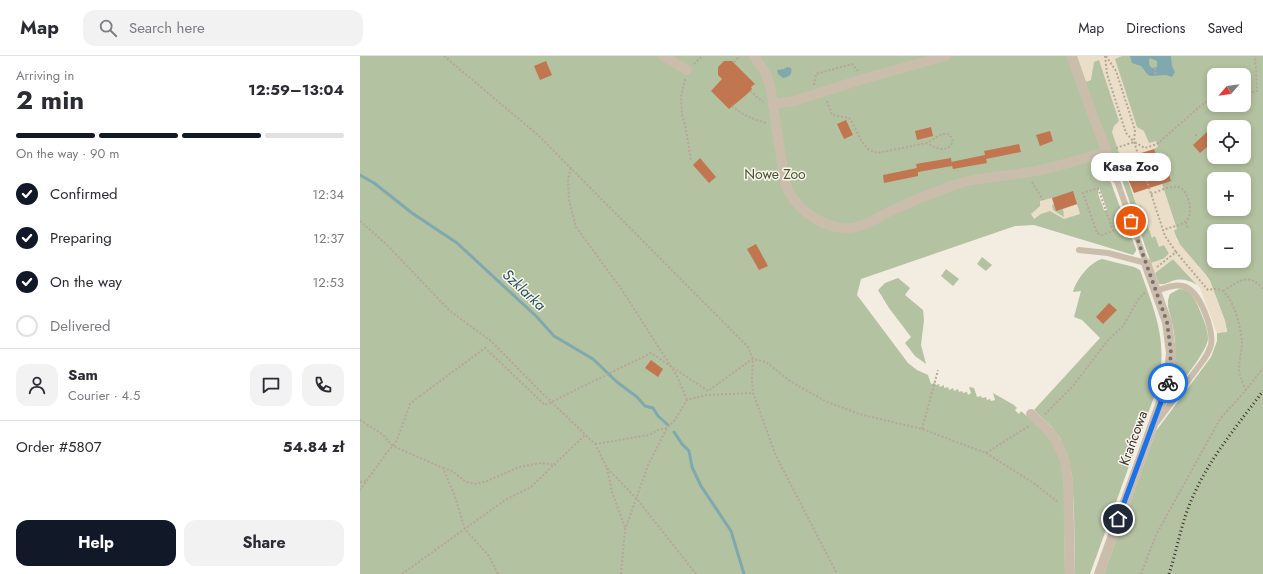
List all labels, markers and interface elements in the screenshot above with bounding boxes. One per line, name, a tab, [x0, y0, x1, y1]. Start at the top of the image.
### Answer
search box	[83, 10, 363, 46]
text: Map	[20, 14, 59, 41]
icon: search	[97, 17, 119, 39]
text: Search here	[129, 17, 205, 39]
text: Map	[1078, 18, 1104, 38]
text: Directions	[1126, 18, 1186, 38]
text: Saved	[1208, 18, 1243, 38]
text: Arriving in	[16, 66, 74, 85]
north arrow	[1207, 68, 1251, 112]
map controls	[1207, 68, 1251, 268]
text: 12:59–13:04	[248, 79, 344, 101]
text: 2 min	[16, 81, 84, 119]
button: locate	[1207, 120, 1251, 164]
text: On the way · 90 m	[16, 144, 119, 163]
callout: Kasa Zoo	[1091, 153, 1171, 181]
text: Kasa Zoo	[1103, 157, 1159, 176]
park label: Nowe Zoo	[744, 164, 806, 184]
button: +	[1207, 172, 1251, 216]
icon: check	[16, 183, 38, 205]
text: Confirmed	[50, 183, 118, 205]
text: 12:34	[312, 185, 344, 204]
pin	[1114, 204, 1148, 238]
icon: bag	[1120, 210, 1142, 232]
button: −	[1207, 224, 1251, 268]
icon: check	[16, 227, 38, 249]
text: Preparing	[50, 227, 112, 249]
text: 12:37	[313, 229, 344, 248]
water label: Szklarka	[497, 264, 551, 316]
icon: check	[16, 271, 38, 293]
text: On the way	[50, 271, 122, 293]
text: 12:53	[312, 273, 344, 292]
text: Delivered	[50, 315, 111, 337]
courier	[1148, 363, 1188, 403]
button: person	[16, 364, 58, 406]
text: Sam	[68, 364, 98, 386]
button: chat	[250, 364, 292, 406]
button: phone	[302, 364, 344, 406]
icon: bike	[1157, 372, 1179, 394]
text: Courier · 4.5	[68, 386, 140, 405]
street label: Krańcowa	[1114, 408, 1152, 468]
text: Order #5807	[16, 436, 102, 458]
text: 54.84 zł	[283, 436, 344, 458]
pin	[1101, 502, 1135, 536]
icon: home	[1107, 508, 1129, 530]
button: Help	[16, 520, 176, 566]
button: Share	[184, 520, 344, 566]

